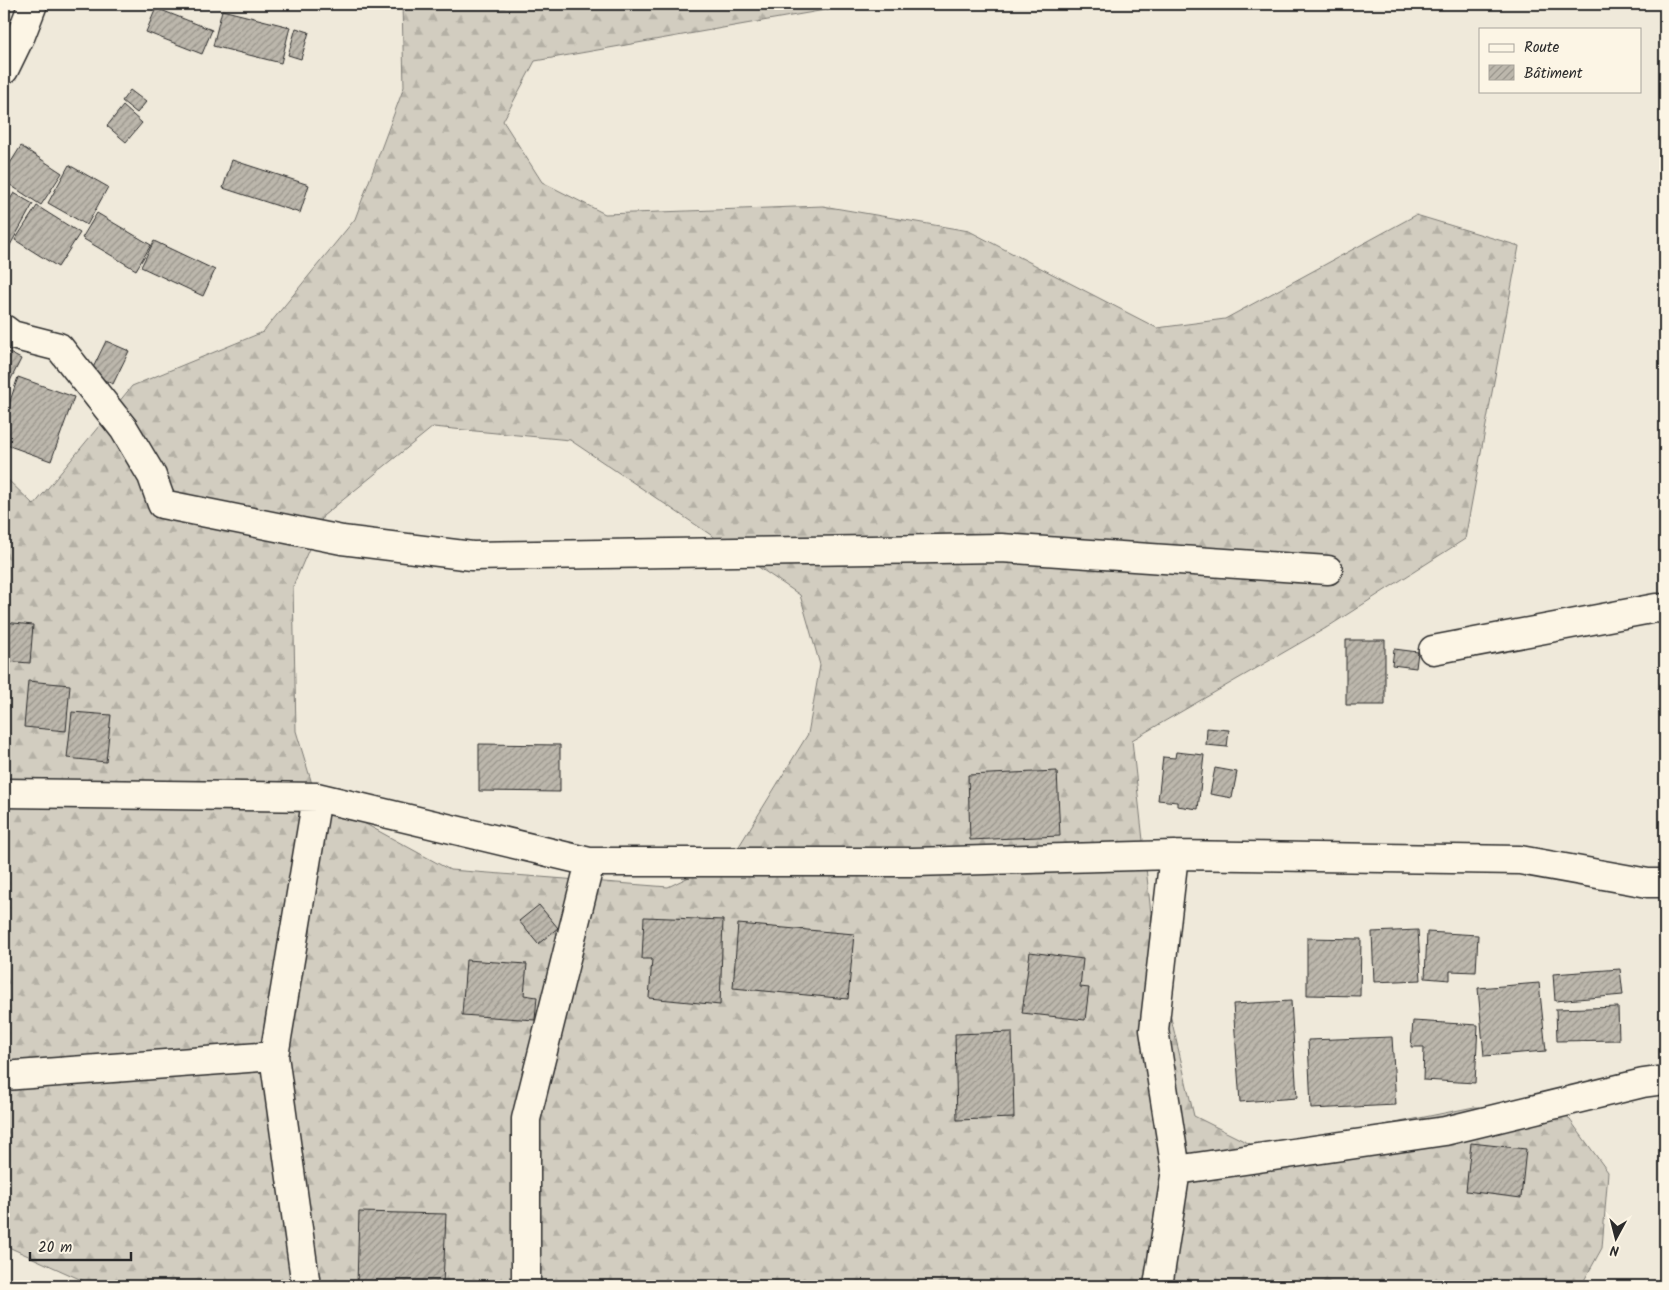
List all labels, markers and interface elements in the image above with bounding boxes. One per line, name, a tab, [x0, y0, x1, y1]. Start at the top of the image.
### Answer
legend	[1479, 28, 1642, 92]
text: Route	[1524, 36, 1560, 60]
text: Bâtiment	[1524, 62, 1583, 86]
north arrow	[1592, 1212, 1642, 1262]
scale bar	[30, 1230, 131, 1262]
text: 20 m	[38, 1236, 72, 1260]
text: N	[1609, 1238, 1620, 1261]

